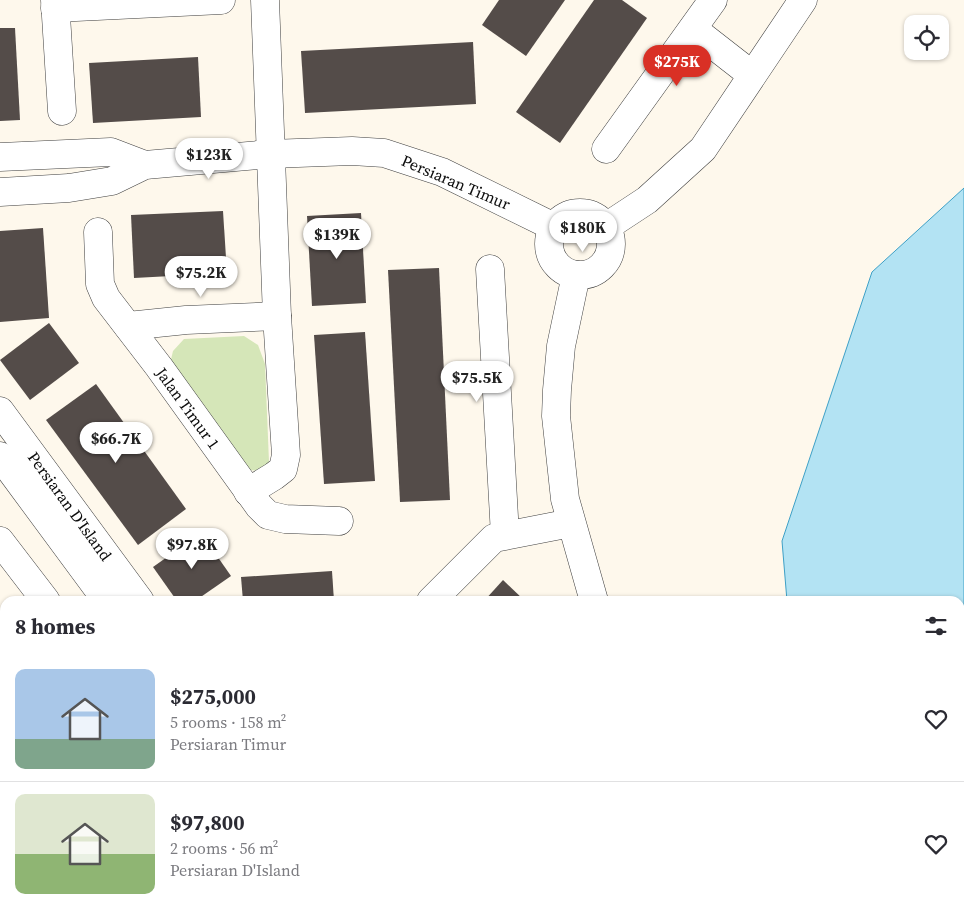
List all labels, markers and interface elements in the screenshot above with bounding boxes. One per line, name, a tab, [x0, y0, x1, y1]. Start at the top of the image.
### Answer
map controls	[904, 15, 949, 60]
button: locate	[904, 15, 949, 60]
pin: $275K	[642, 44, 712, 87]
text: $275K	[654, 50, 700, 72]
pin: $123K	[174, 138, 244, 180]
text: $123K	[186, 143, 232, 165]
street label: Persiaran Timur	[398, 149, 514, 215]
pin: $180K	[548, 210, 618, 253]
text: $180K	[560, 216, 606, 238]
pin: $139K	[302, 218, 372, 260]
text: $139K	[314, 223, 360, 245]
pin: $75.2K	[160, 256, 242, 298]
text: $75.2K	[176, 261, 226, 283]
pin: $75.5K	[436, 360, 518, 403]
street label: Jalan Timur 1	[150, 362, 225, 453]
text: $75.5K	[452, 366, 502, 388]
pin: $66.7K	[75, 422, 157, 464]
text: $66.7K	[91, 427, 141, 449]
street label: Persiaran D'Island	[23, 447, 117, 565]
pin: $97.8K	[151, 528, 233, 570]
text: $97.8K	[167, 533, 217, 555]
text: 8 homes	[15, 612, 95, 641]
icon: filters	[922, 612, 950, 640]
text: $275,000	[170, 682, 256, 711]
icon: home	[55, 689, 115, 749]
icon: heart	[922, 705, 950, 733]
text: 5 rooms · 158 m²	[170, 711, 286, 733]
text: Persiaran Timur	[170, 733, 286, 755]
text: $97,800	[170, 808, 245, 837]
icon: home	[55, 814, 115, 874]
icon: heart	[922, 830, 950, 858]
text: 2 rooms · 56 m²	[170, 837, 278, 859]
text: Persiaran D'Island	[170, 859, 300, 881]

